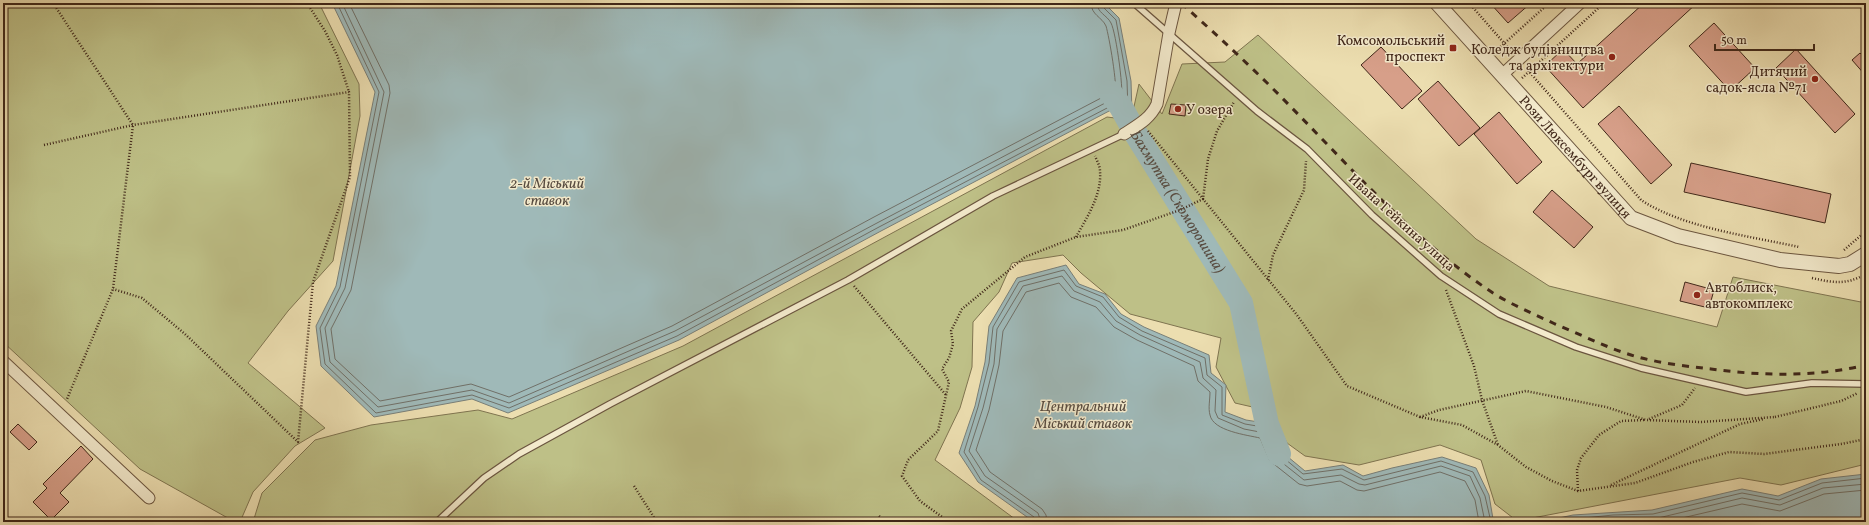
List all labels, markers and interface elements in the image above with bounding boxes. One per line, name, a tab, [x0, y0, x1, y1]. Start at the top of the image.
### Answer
scale bar	[1715, 26, 1814, 52]
place label: Комсомольський проспект	[1337, 32, 1445, 67]
text: 50 m	[1721, 33, 1747, 49]
place label: Коледж будівництва та архітектури	[1471, 41, 1604, 76]
marker: Комсомольський проспект	[1448, 43, 1458, 53]
marker: Коледж будівництва та архітектури	[1607, 52, 1617, 62]
place label: Дитячий садок-ясла №71	[1706, 63, 1807, 98]
marker: Дитячий садок-ясла №71	[1810, 74, 1820, 84]
street label: Рози Люксембург вулиця	[1514, 92, 1635, 223]
place label: У озера	[1186, 101, 1233, 120]
marker: У озера	[1173, 104, 1183, 114]
water label: Бахмутка (Скоморошина)	[1124, 127, 1229, 278]
street label: Ивана Гейкина улица	[1343, 170, 1459, 276]
water label: 2-й Міський ставок	[510, 174, 584, 212]
place label: Автоблиск, автокомплекс	[1705, 279, 1793, 314]
marker: Автоблиск, автокомплекс	[1692, 290, 1702, 300]
water label: Центральний Міський ставок	[1033, 397, 1133, 435]

